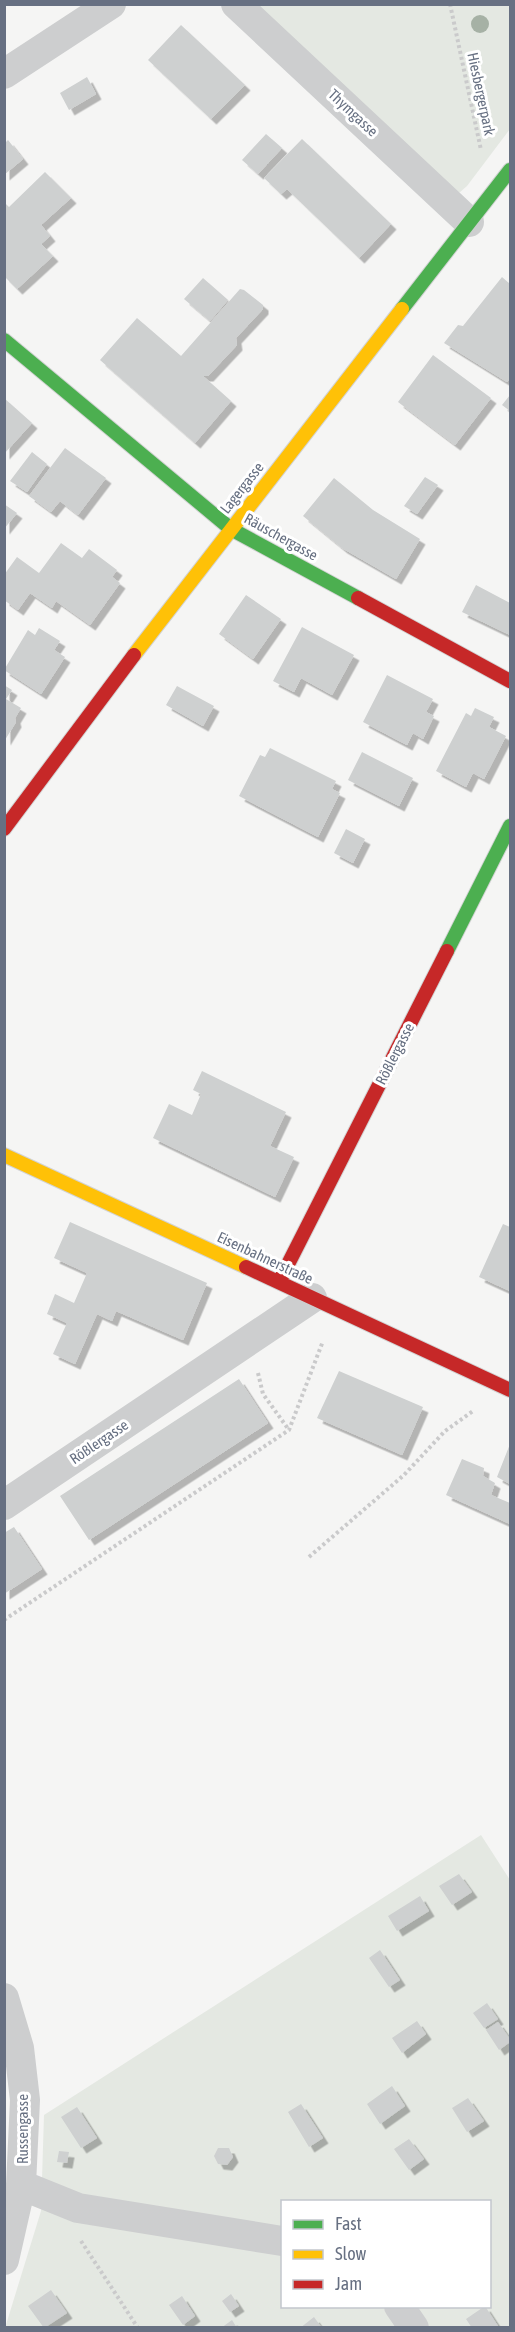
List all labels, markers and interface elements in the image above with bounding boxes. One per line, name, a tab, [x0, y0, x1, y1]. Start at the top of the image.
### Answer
street label: Hiesbergerpark	[464, 51, 499, 137]
street label: Thymgasse	[325, 86, 382, 140]
street label: Lagergasse	[216, 459, 267, 517]
street label: Räuschergasse	[242, 509, 321, 564]
street label: Rößlergasse	[372, 1020, 417, 1087]
street label: Eisenbahnerstraße	[215, 1228, 316, 1287]
street label: Rößlergasse	[66, 1416, 131, 1467]
street label: Russengasse	[14, 2094, 31, 2164]
legend	[281, 2200, 491, 2308]
text: Fast	[335, 2213, 362, 2234]
text: Slow	[335, 2243, 366, 2264]
text: Jam	[335, 2273, 362, 2294]

